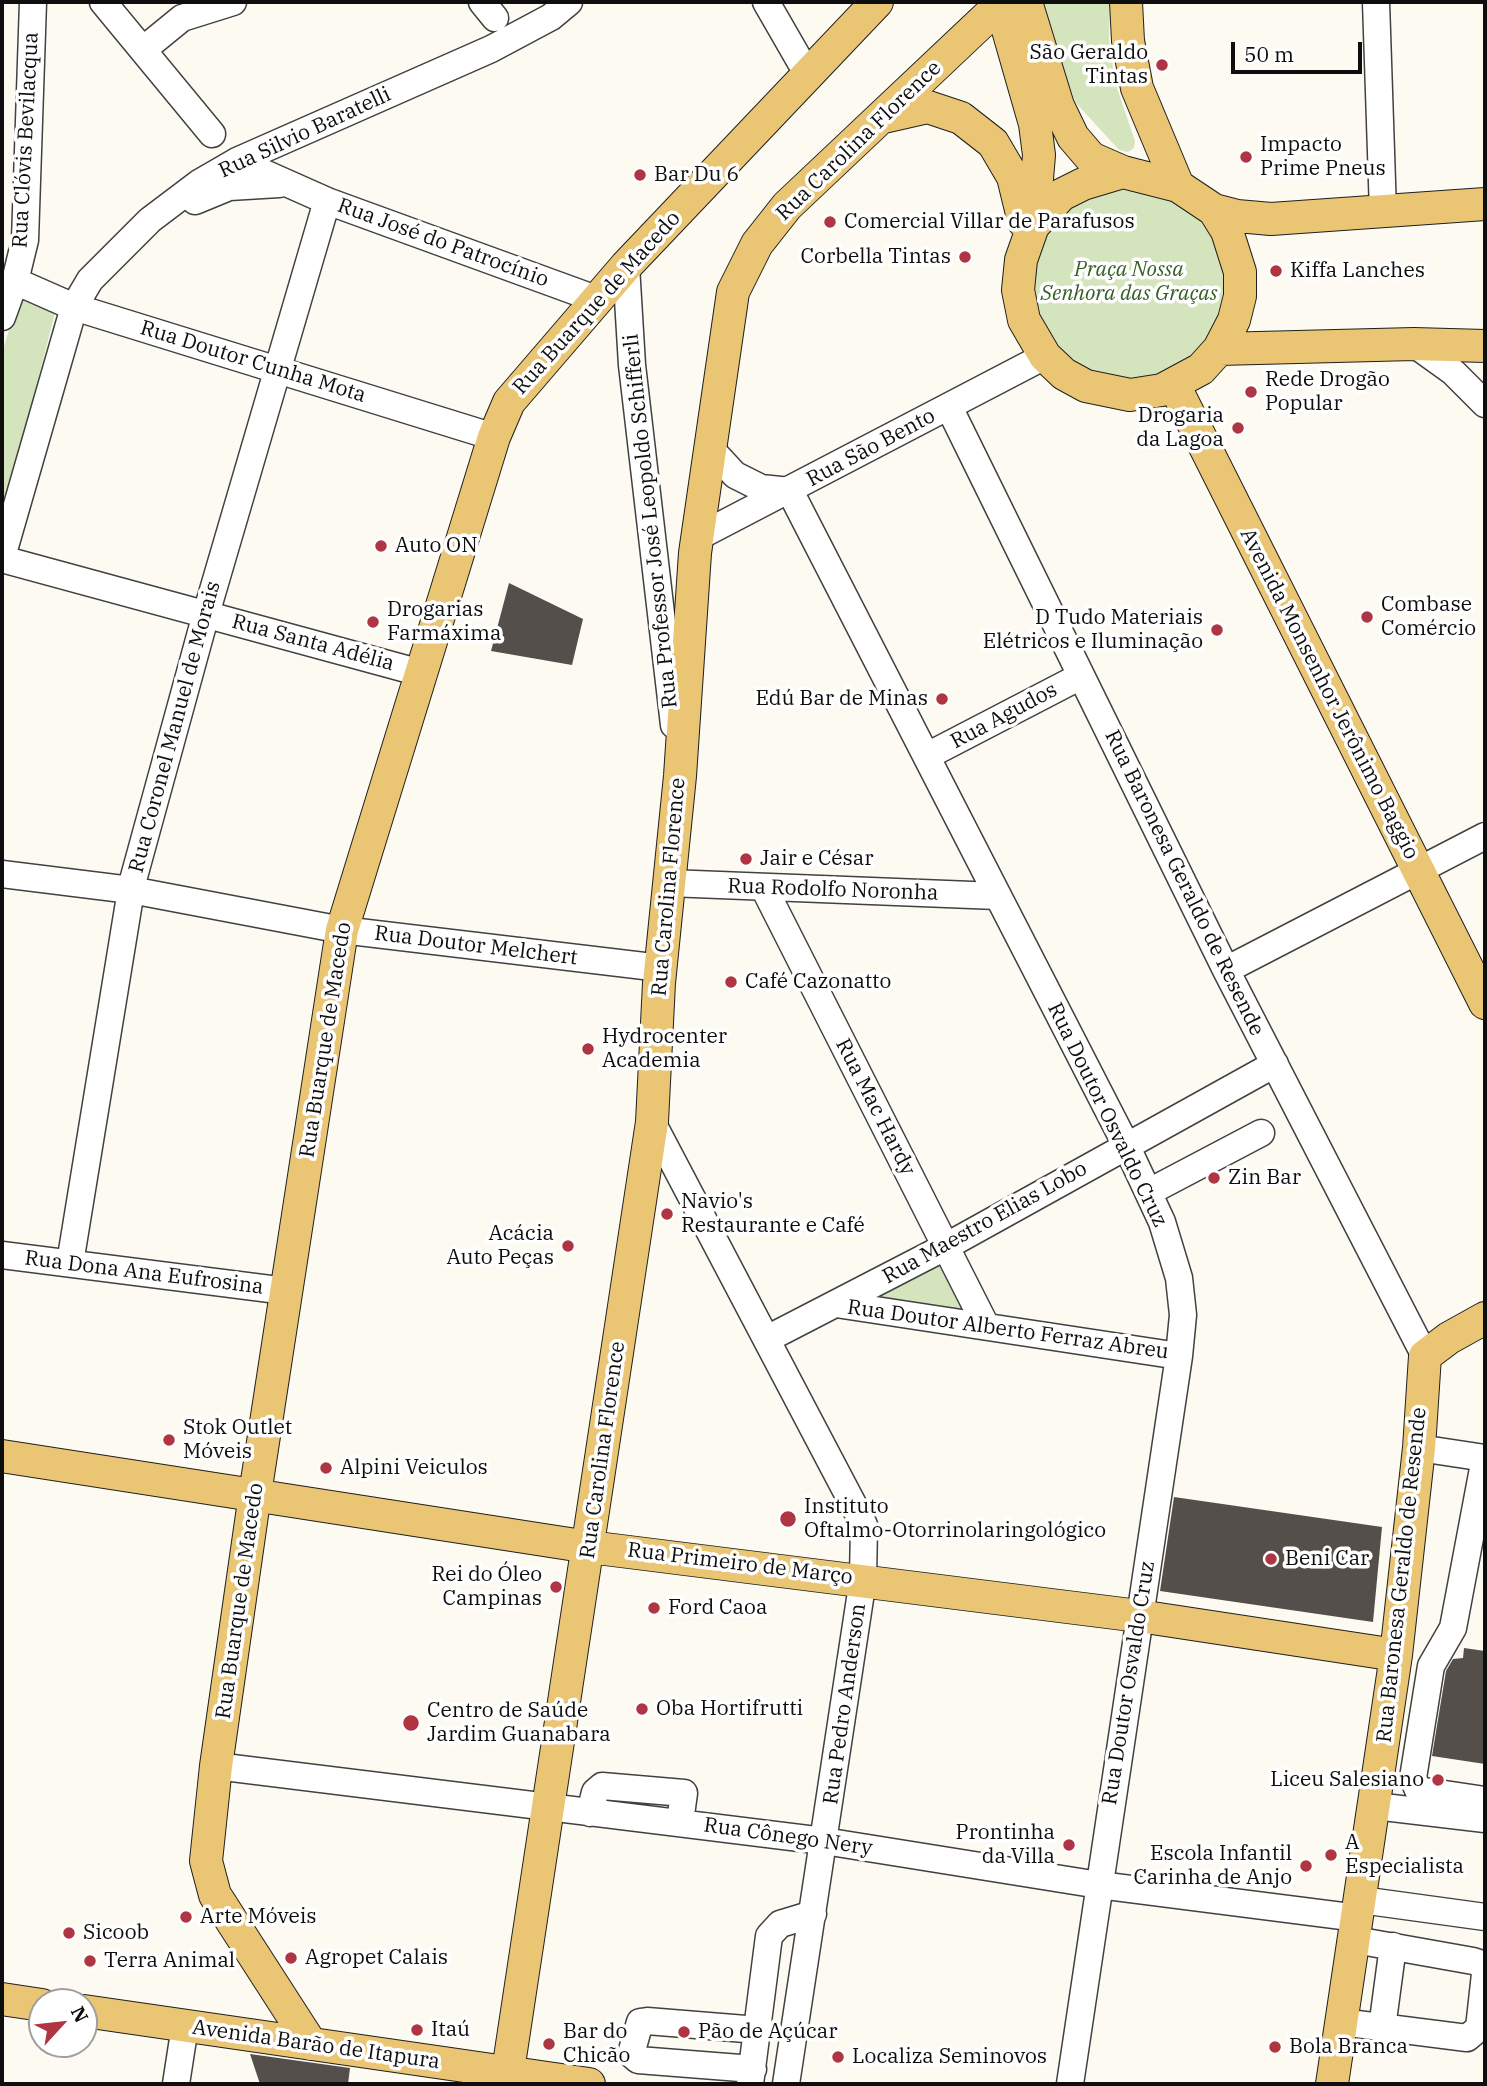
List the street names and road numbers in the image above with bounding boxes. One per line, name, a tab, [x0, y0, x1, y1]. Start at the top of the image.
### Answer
street label: Rua Clóvis Bevilacqua	[8, 31, 44, 249]
street label: Rua Carolina Florence	[771, 56, 947, 226]
street label: Rua Silvio Baratelli	[215, 82, 395, 184]
street label: Rua José do Patrocínio	[334, 193, 552, 293]
street label: Rua Buarque de Macedo	[508, 206, 686, 400]
street label: Rua Doutor Cunha Mota	[137, 316, 369, 408]
street label: Rua Professor José Leopoldo Schifferli	[619, 332, 683, 710]
street label: Rua São Bento	[802, 404, 940, 492]
street label: Avenida Monsenhor Jerônimo Baggio	[1234, 524, 1424, 864]
street label: Rua Coronel Manuel de Morais	[124, 578, 226, 876]
street label: Rua Santa Adélia	[229, 609, 397, 677]
street label: Rua Agudos	[946, 677, 1062, 755]
street label: Rua Baronesa Geraldo de Resende	[1099, 726, 1269, 1040]
street label: Rua Carolina Florence	[647, 777, 691, 997]
street label: Rua Rodolfo Noronha	[727, 874, 939, 906]
street label: Rua Buarque de Macedo	[295, 920, 357, 1160]
street label: Rua Doutor Melchert	[373, 921, 579, 971]
street label: Rua Doutor Osvaldo Cruz	[1042, 999, 1172, 1231]
street label: Rua Mac Hardy	[830, 1034, 920, 1180]
street label: Rua Maestro Elias Lobo	[878, 1156, 1092, 1290]
street label: Rua Dona Ana Eufrosina	[23, 1246, 265, 1300]
street label: Rua Doutor Alberto Ferraz Abreu	[846, 1295, 1170, 1365]
street label: Rua Carolina Florence	[575, 1340, 631, 1560]
street label: Rua Baronesa Geraldo de Resende	[1372, 1406, 1432, 1744]
street label: Rua Buarque de Macedo	[211, 1481, 269, 1721]
street label: Rua Primeiro de Março	[626, 1538, 854, 1590]
street label: Rua Doutor Osvaldo Cruz	[1097, 1559, 1161, 1807]
street label: Rua Pedro Anderson	[818, 1602, 872, 1806]
street label: Rua Cônego Nery	[702, 1813, 874, 1861]
street label: Avenida Barão de Itapura	[190, 2015, 442, 2075]

